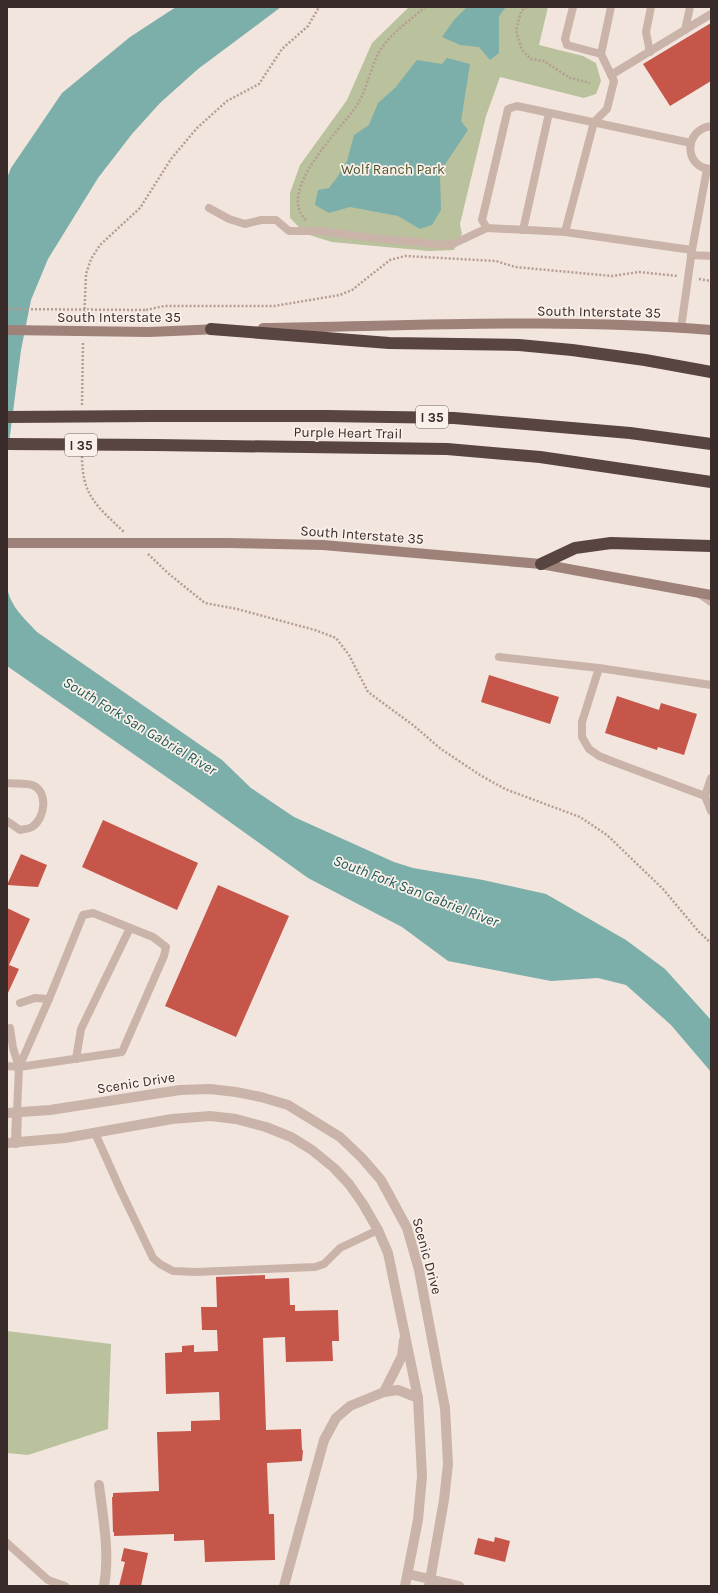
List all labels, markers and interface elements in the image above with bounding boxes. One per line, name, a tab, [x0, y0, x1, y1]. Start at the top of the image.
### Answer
park label: Wolf Ranch Park	[341, 161, 445, 178]
street label: South Interstate 35	[537, 302, 661, 322]
street label: South Interstate 35	[57, 309, 181, 326]
road number: I 35	[416, 406, 448, 428]
street label: Purple Heart Trail	[294, 424, 402, 442]
road number: I 35	[65, 434, 97, 456]
street label: South Interstate 35	[300, 522, 424, 548]
water label: South Fork San Gabriel River	[60, 673, 221, 779]
water label: South Fork San Gabriel River	[331, 851, 502, 931]
street label: Scenic Drive	[96, 1068, 176, 1098]
street label: Scenic Drive	[409, 1216, 445, 1296]

